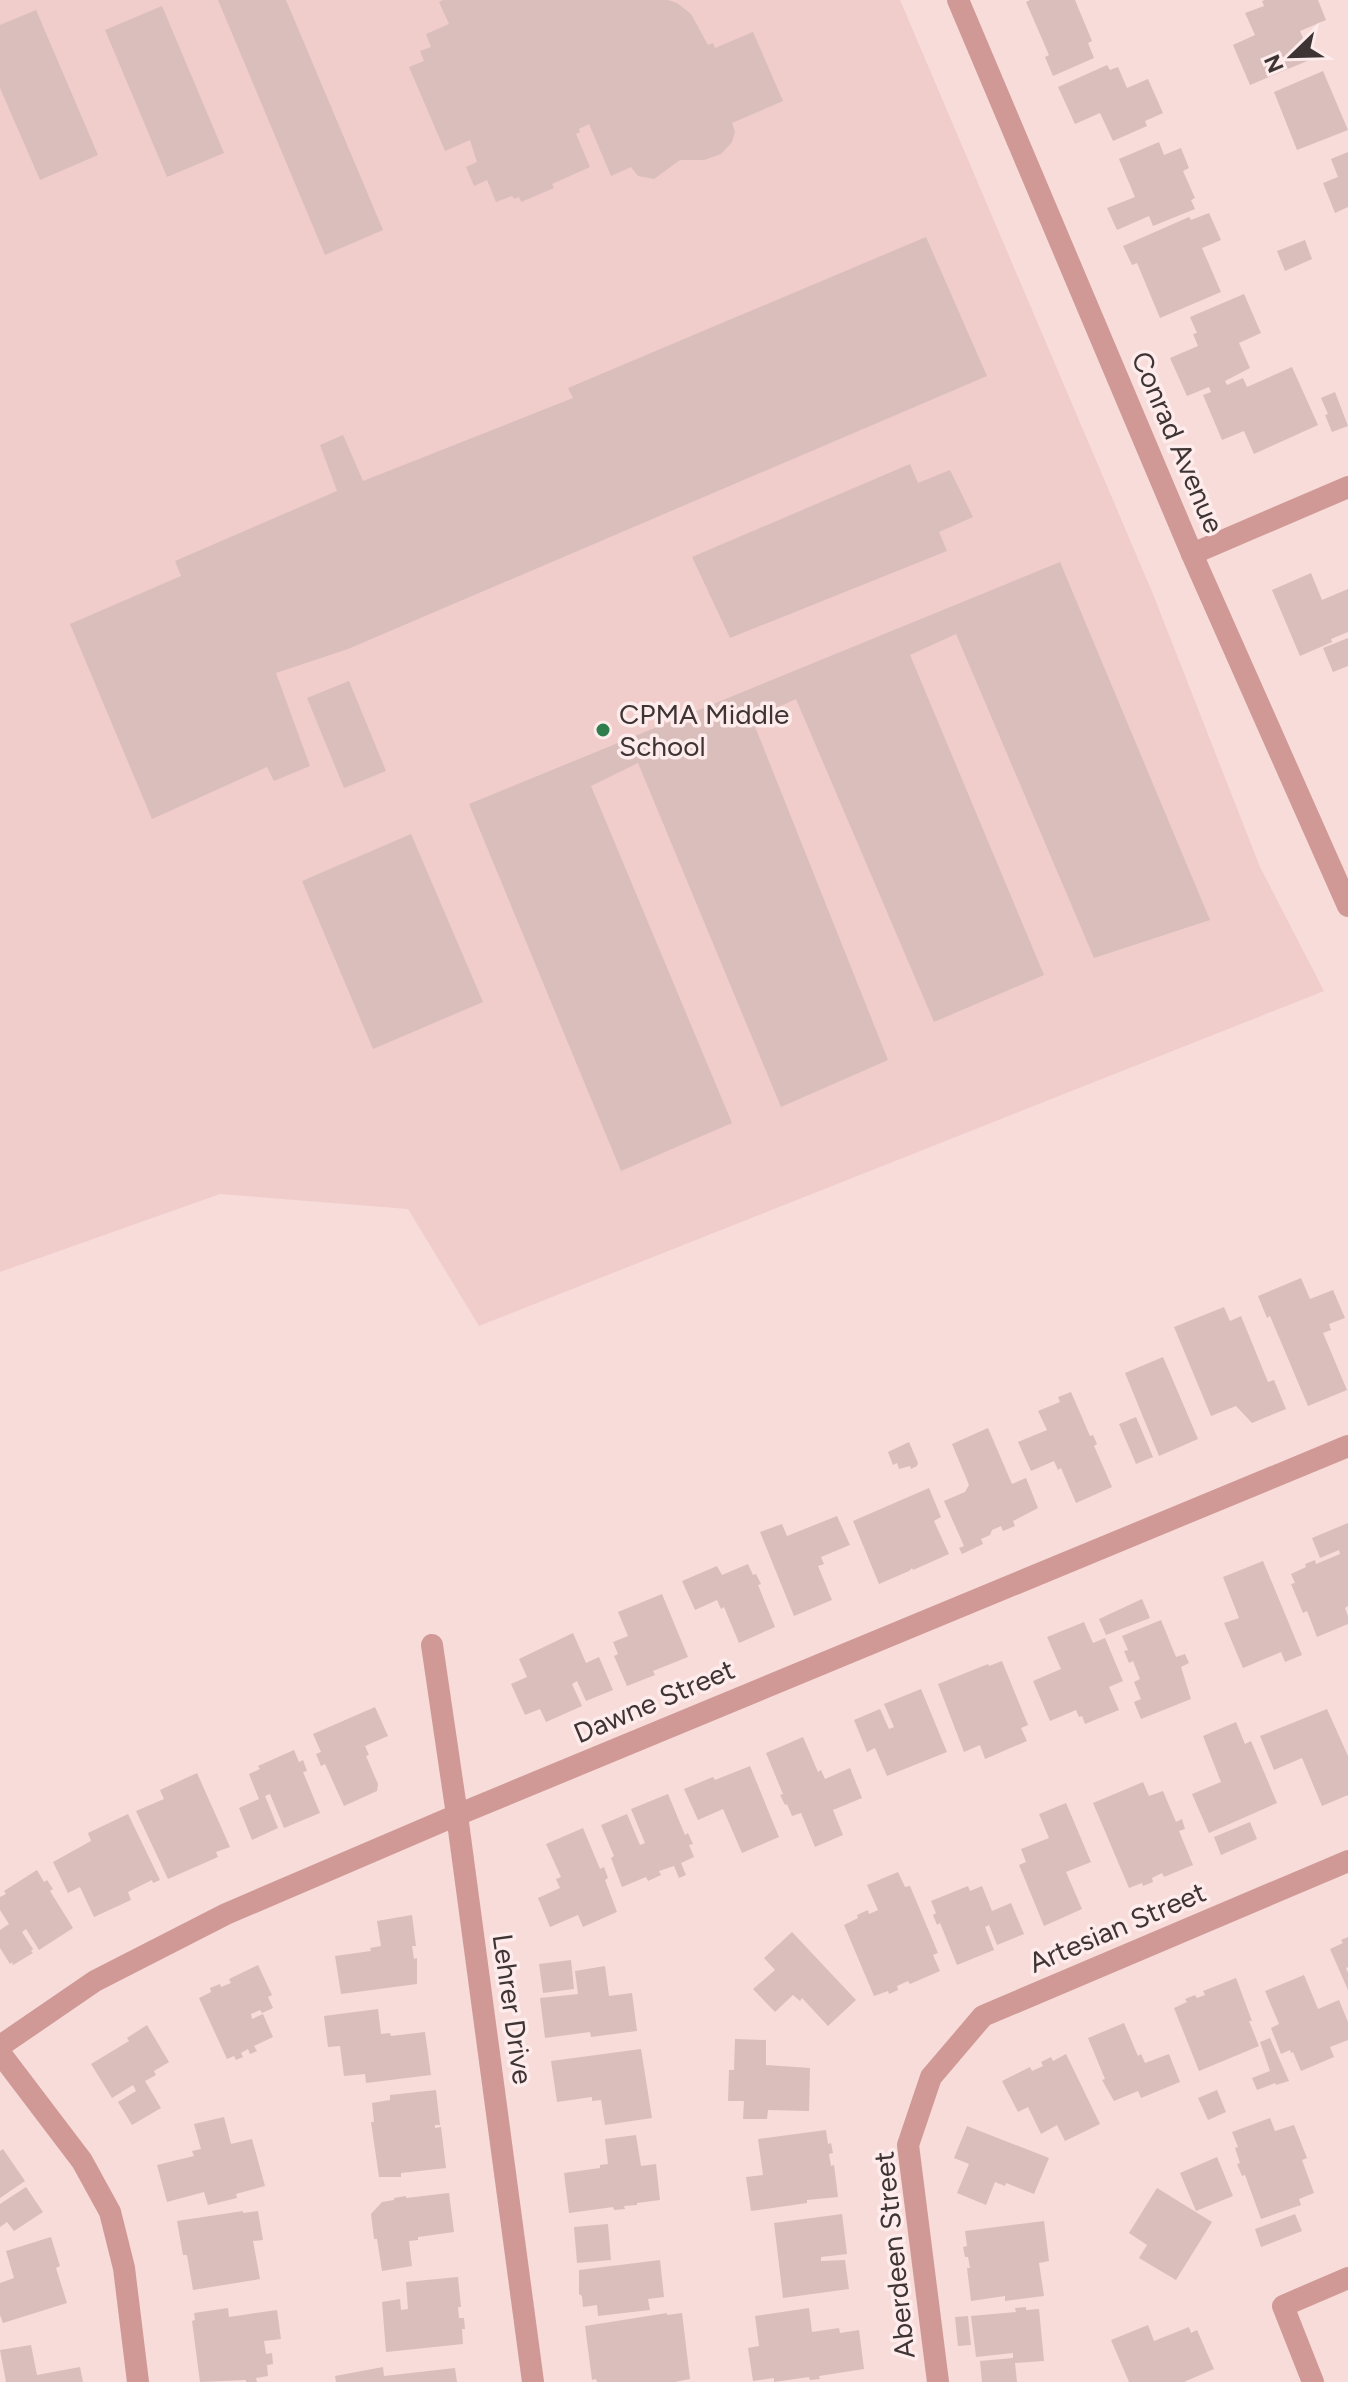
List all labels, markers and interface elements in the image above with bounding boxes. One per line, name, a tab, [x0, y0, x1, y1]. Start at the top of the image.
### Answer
north arrow	[1252, 16, 1332, 96]
text: N	[1258, 51, 1290, 77]
street label: Conrad Avenue	[1124, 346, 1232, 538]
place label: CPMA Middle School	[619, 697, 789, 763]
marker: CPMA Middle School	[594, 721, 612, 739]
street label: Dawne Street	[568, 1652, 740, 1750]
street label: Artesian Street	[1023, 1874, 1211, 1980]
street label: Lehrer Drive	[486, 1932, 540, 2086]
street label: Aberdeen Street	[866, 2150, 922, 2360]

